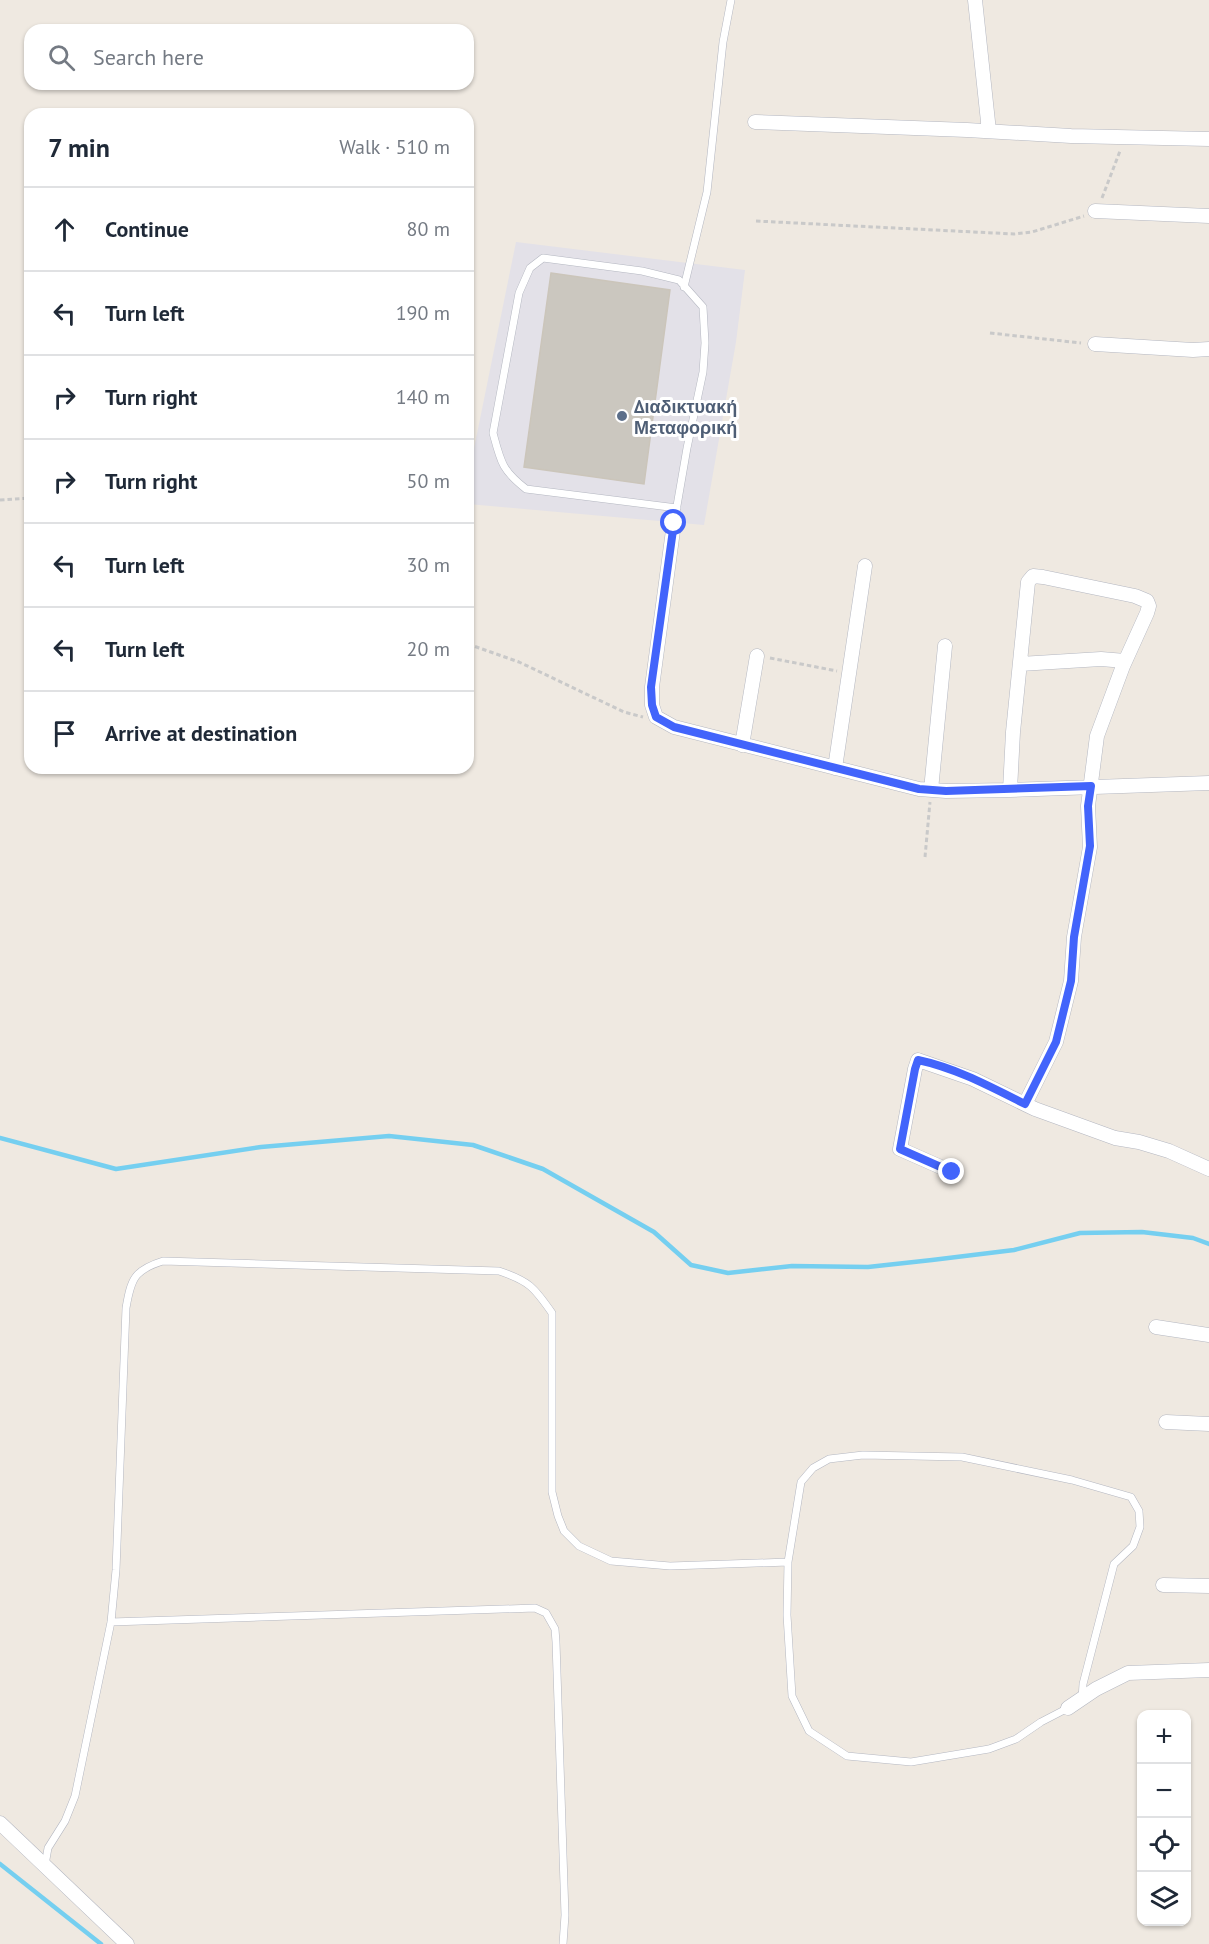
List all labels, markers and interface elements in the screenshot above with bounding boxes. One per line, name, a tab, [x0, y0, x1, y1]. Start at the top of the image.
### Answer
search box	[24, 24, 474, 90]
icon: search	[45, 41, 78, 74]
text: Search here	[93, 43, 204, 71]
text: 7 min	[48, 131, 110, 164]
text: Walk · 510 m	[339, 134, 450, 160]
icon: ahead	[48, 213, 81, 246]
text: Continue	[105, 215, 189, 243]
text: 80 m	[407, 216, 450, 242]
icon: left	[48, 297, 81, 330]
text: Turn left	[105, 299, 185, 327]
text: 190 m	[396, 300, 450, 326]
icon: right	[48, 381, 81, 414]
text: Turn right	[105, 383, 197, 411]
text: 140 m	[396, 384, 450, 410]
place label: Διαδικτυακή Μεταφορική	[634, 395, 737, 439]
marker: Διαδικτυακή Μεταφορική	[615, 409, 629, 423]
icon: right	[48, 465, 81, 498]
text: Turn right	[105, 467, 197, 495]
text: 50 m	[407, 468, 450, 494]
route start	[660, 509, 686, 535]
icon: left	[48, 549, 81, 582]
text: Turn left	[105, 551, 185, 579]
text: 30 m	[407, 552, 450, 578]
icon: left	[48, 633, 81, 666]
text: Turn left	[105, 635, 185, 663]
text: 20 m	[407, 636, 450, 662]
icon: arrive	[48, 717, 81, 750]
text: Arrive at destination	[105, 719, 297, 747]
route end	[938, 1158, 964, 1184]
map controls	[1137, 1710, 1191, 1926]
button: +	[1137, 1710, 1191, 1764]
button: −	[1137, 1764, 1191, 1818]
button: locate	[1137, 1818, 1191, 1872]
button: layers	[1137, 1872, 1191, 1926]

